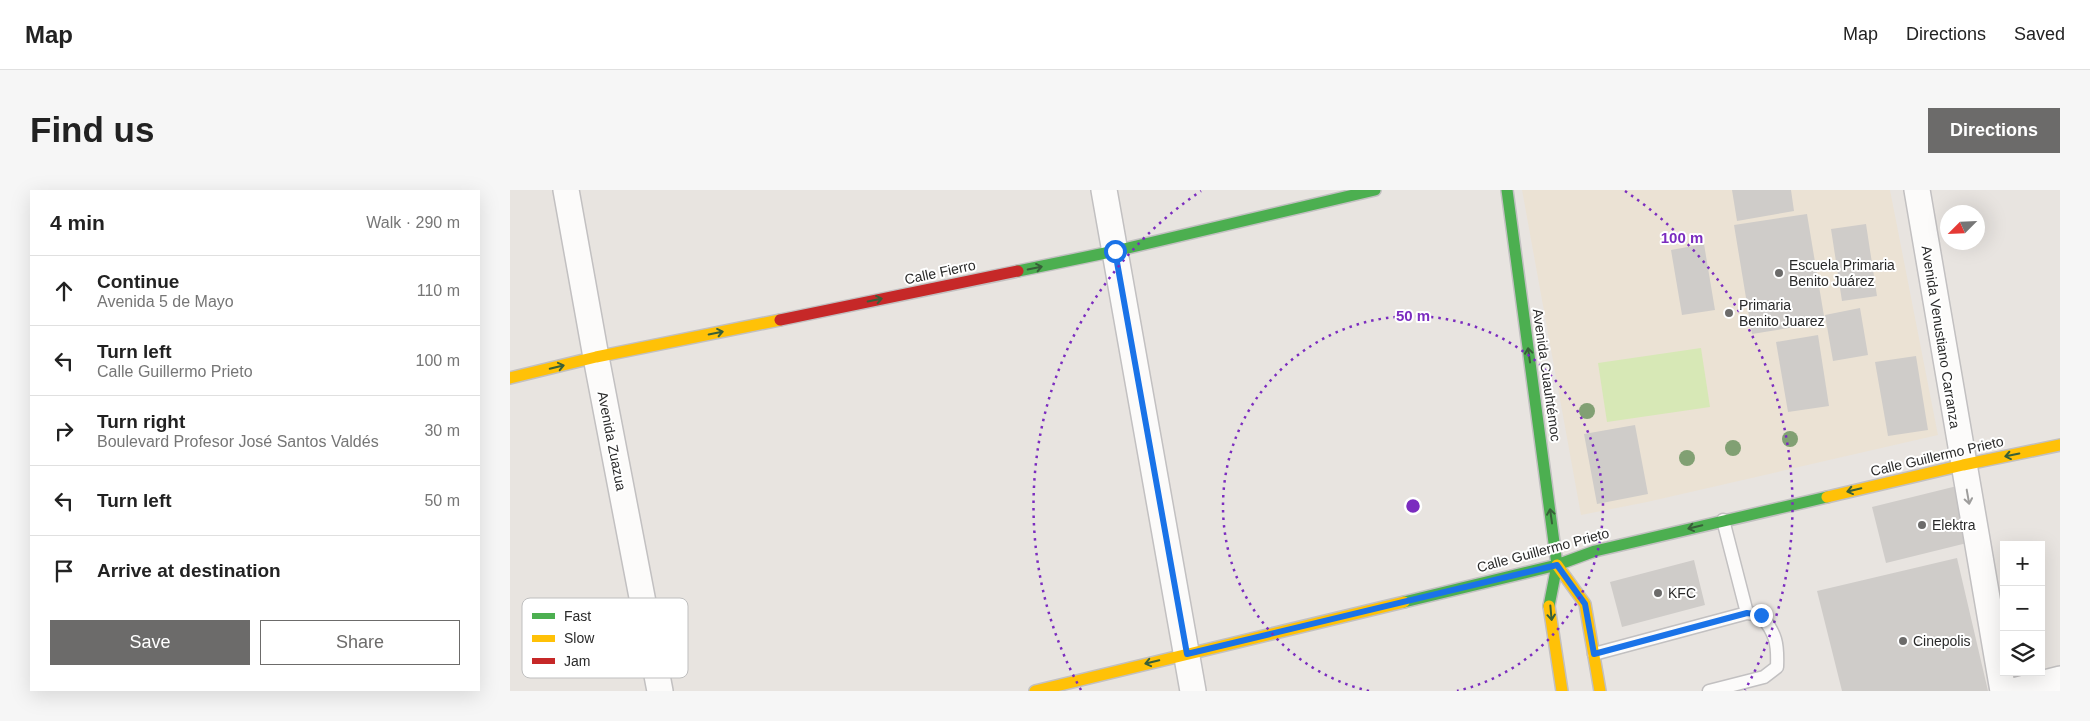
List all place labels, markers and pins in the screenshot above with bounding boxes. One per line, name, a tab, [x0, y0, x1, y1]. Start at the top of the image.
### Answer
place label: Escuela Primaria Benito Juárez	[1789, 257, 1895, 289]
marker: Escuela Primaria Benito Juárez	[1773, 267, 1785, 279]
place label: Primaria Benito Juarez	[1739, 297, 1825, 329]
marker: Primaria Benito Juarez	[1723, 307, 1735, 319]
centre of rings	[1404, 497, 1422, 515]
place label: Elektra	[1932, 517, 1976, 533]
marker: Elektra	[1916, 519, 1928, 531]
place label: KFC	[1668, 585, 1696, 601]
marker: KFC	[1652, 587, 1664, 599]
place label: Cinepolis	[1913, 633, 1971, 649]
marker: Cinepolis	[1897, 635, 1909, 647]

